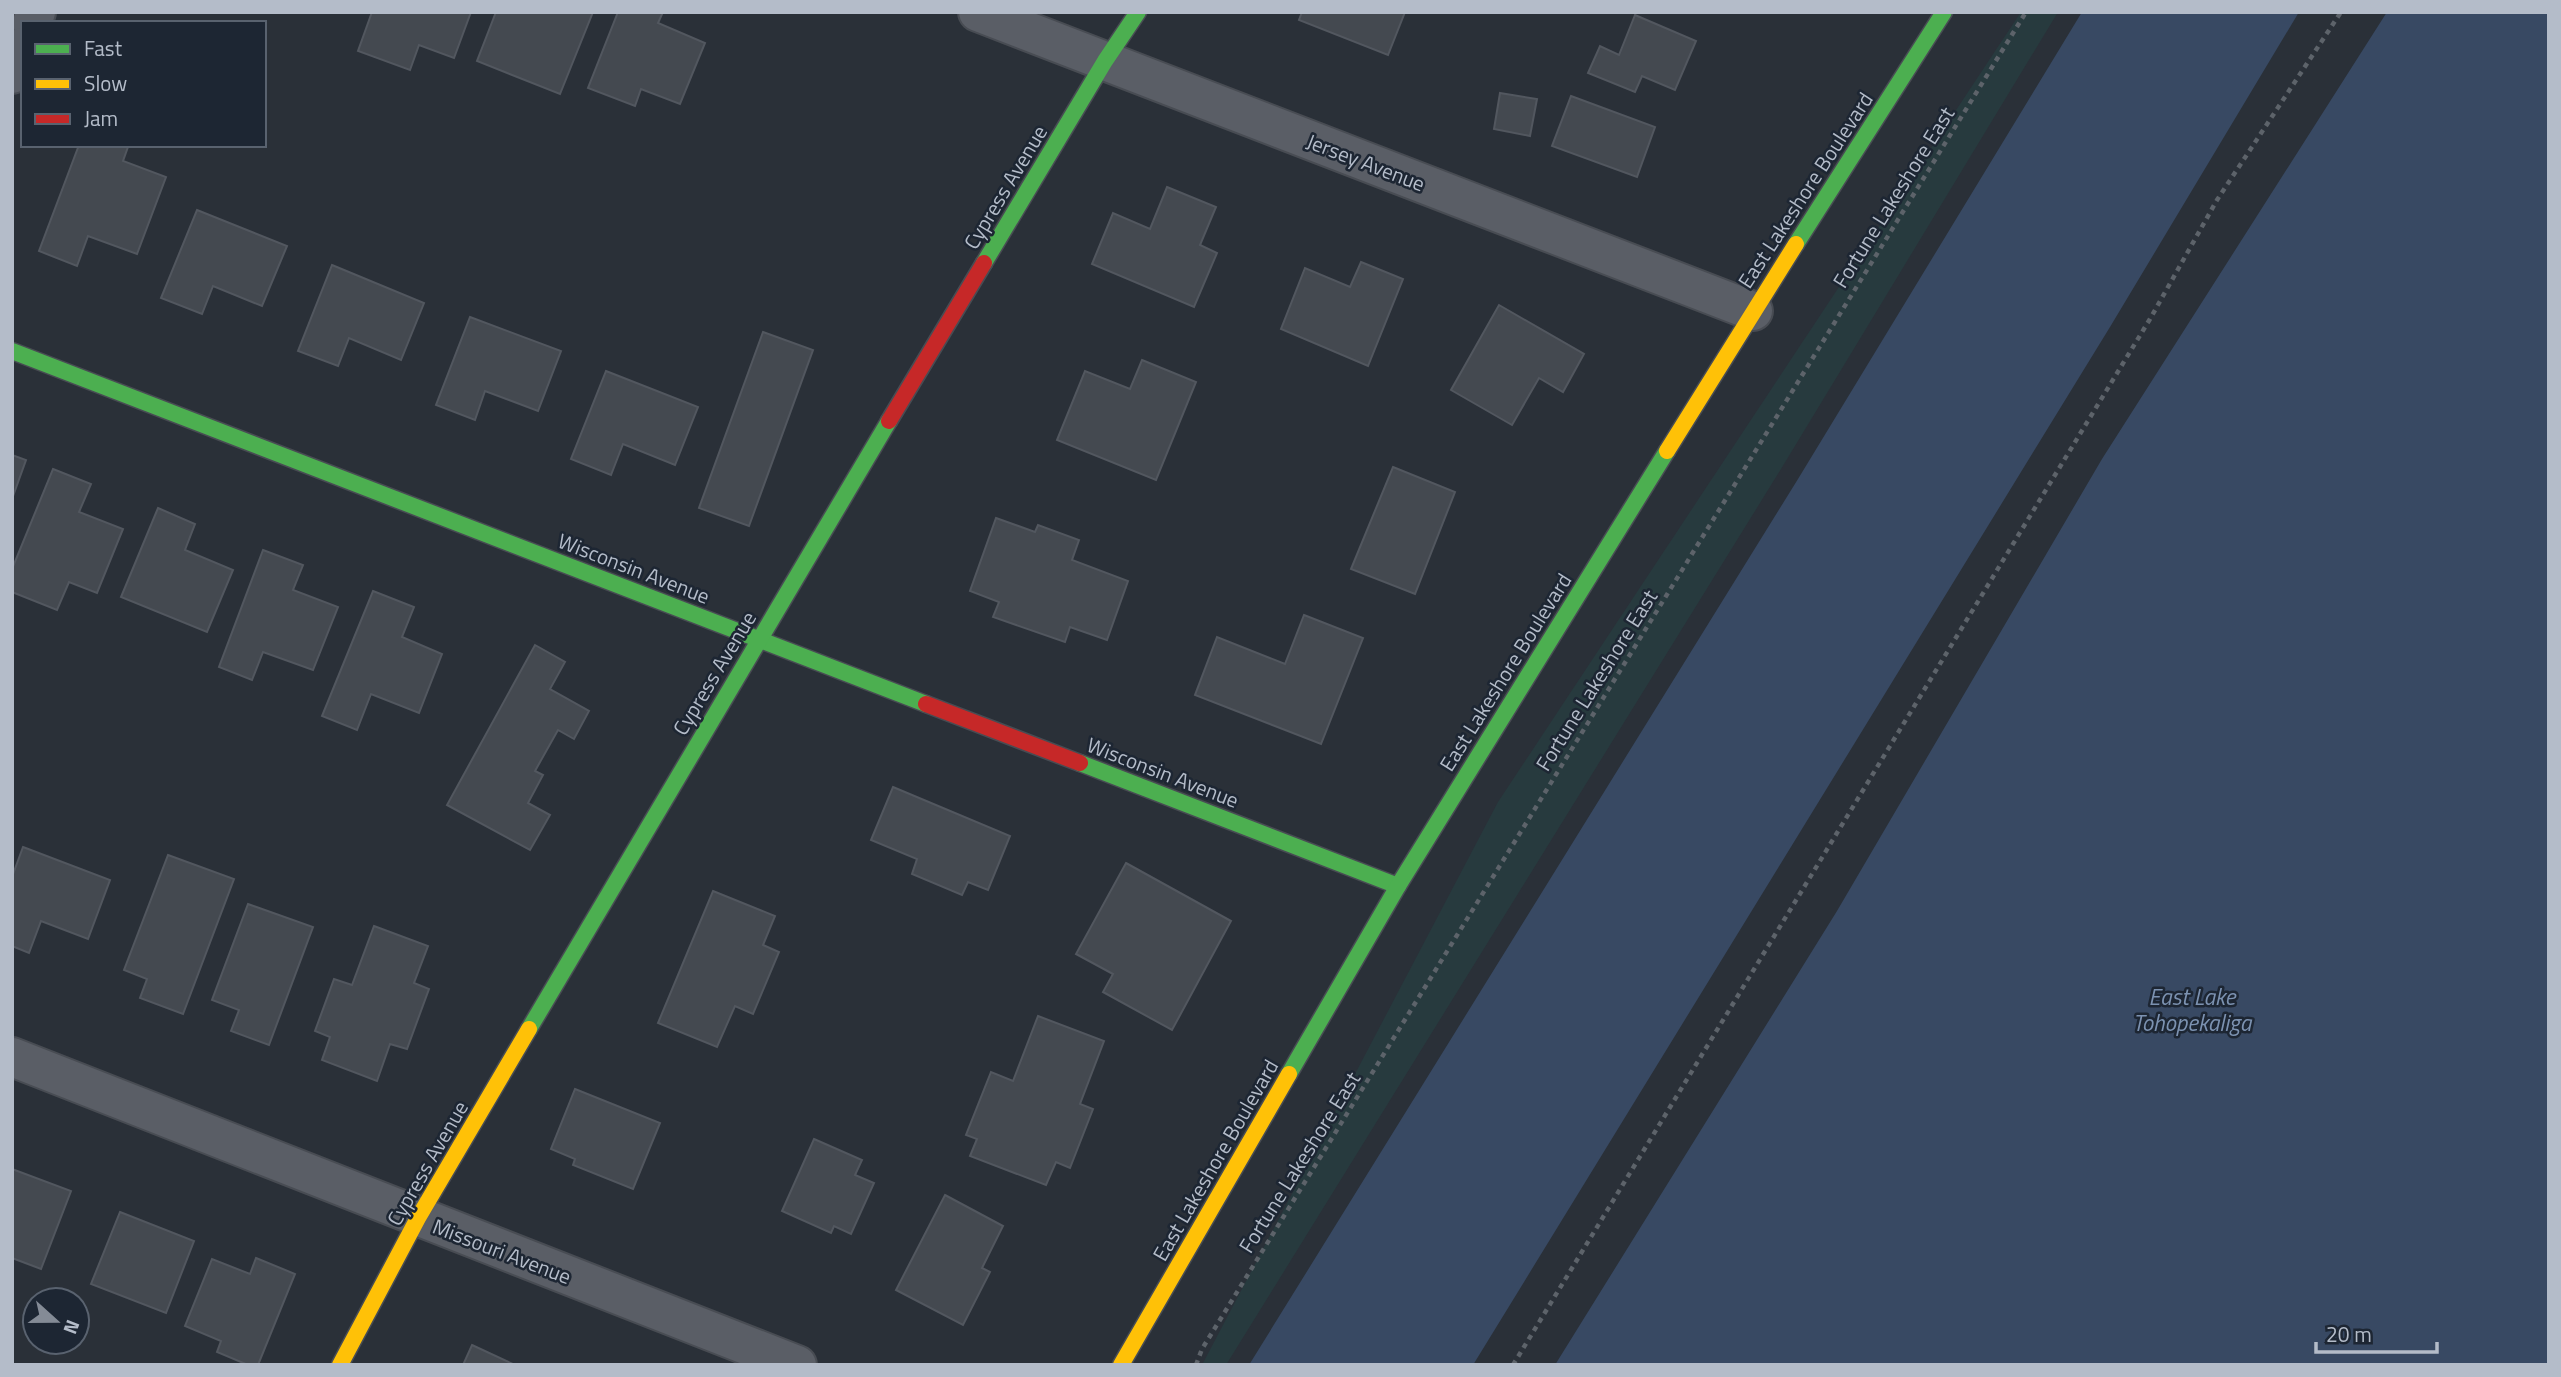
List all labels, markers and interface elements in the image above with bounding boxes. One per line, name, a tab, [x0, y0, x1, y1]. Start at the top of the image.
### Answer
legend	[21, 21, 266, 147]
text: Fast	[84, 32, 123, 64]
text: Slow	[84, 67, 127, 99]
street label: East Lakeshore Boulevard	[1729, 86, 1881, 294]
street label: Fortune Lakeshore East	[1824, 99, 1962, 294]
text: Jam	[84, 102, 118, 134]
street label: Cypress Avenue	[955, 119, 1055, 255]
street label: Jersey Avenue	[1302, 125, 1430, 199]
street label: Wisconsin Avenue	[553, 524, 715, 612]
street label: East Lakeshore Boulevard	[1431, 567, 1579, 777]
street label: Fortune Lakeshore East	[1527, 582, 1665, 777]
street label: Cypress Avenue	[664, 605, 764, 741]
street label: Wisconsin Avenue	[1082, 728, 1244, 816]
water label: East Lake Tohopekaliga	[2133, 979, 2253, 1040]
street label: East Lakeshore Boulevard	[1144, 1053, 1286, 1267]
street label: Fortune Lakeshore East	[1230, 1064, 1368, 1259]
street label: Cypress Avenue	[378, 1094, 476, 1232]
street label: Missouri Avenue	[428, 1210, 576, 1292]
north arrow	[21, 1286, 91, 1356]
scale bar	[2316, 1310, 2437, 1354]
text: N	[56, 1316, 88, 1339]
text: 20 m	[2326, 1318, 2372, 1350]

